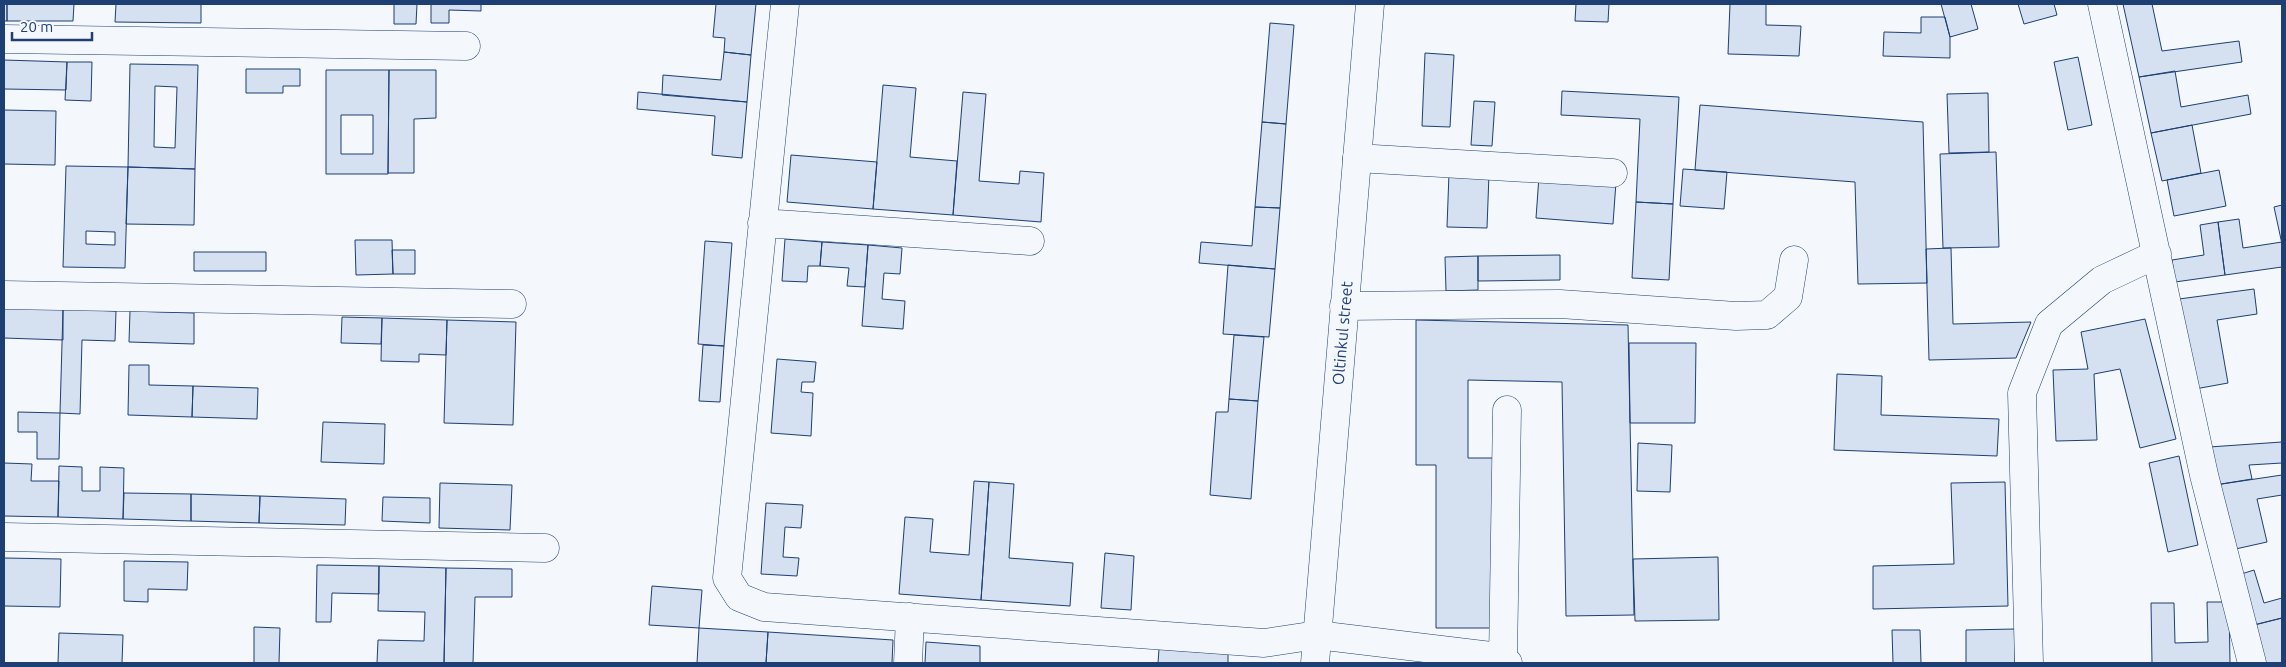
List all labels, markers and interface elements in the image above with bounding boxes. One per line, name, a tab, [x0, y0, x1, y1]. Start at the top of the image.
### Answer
scale bar	[12, 10, 92, 42]
text: 20 m	[20, 18, 53, 35]
street label: Oltinkul street	[1328, 280, 1356, 386]

